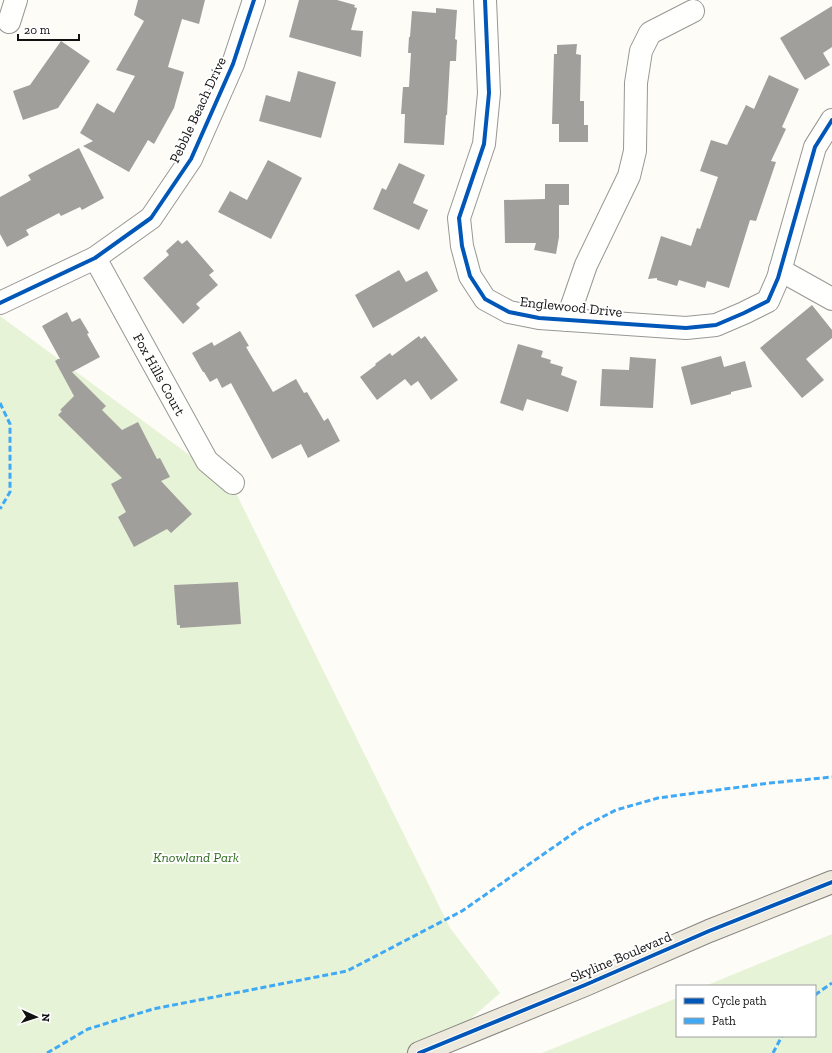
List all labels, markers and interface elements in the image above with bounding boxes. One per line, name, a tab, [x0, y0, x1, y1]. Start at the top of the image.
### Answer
scale bar	[18, 16, 79, 42]
text: 20 m	[24, 23, 51, 37]
street label: Pebble Beach Drive	[166, 54, 230, 166]
street label: Englewood Drive	[519, 293, 623, 321]
street label: Fox Hills Court	[130, 330, 189, 419]
park label: Knowland Park	[153, 849, 239, 866]
street label: Skyline Boulevard	[568, 928, 674, 986]
legend	[676, 985, 816, 1037]
text: Cycle path	[712, 994, 767, 1008]
north arrow	[16, 997, 56, 1037]
text: N	[39, 1013, 52, 1023]
text: Path	[712, 1014, 736, 1028]

